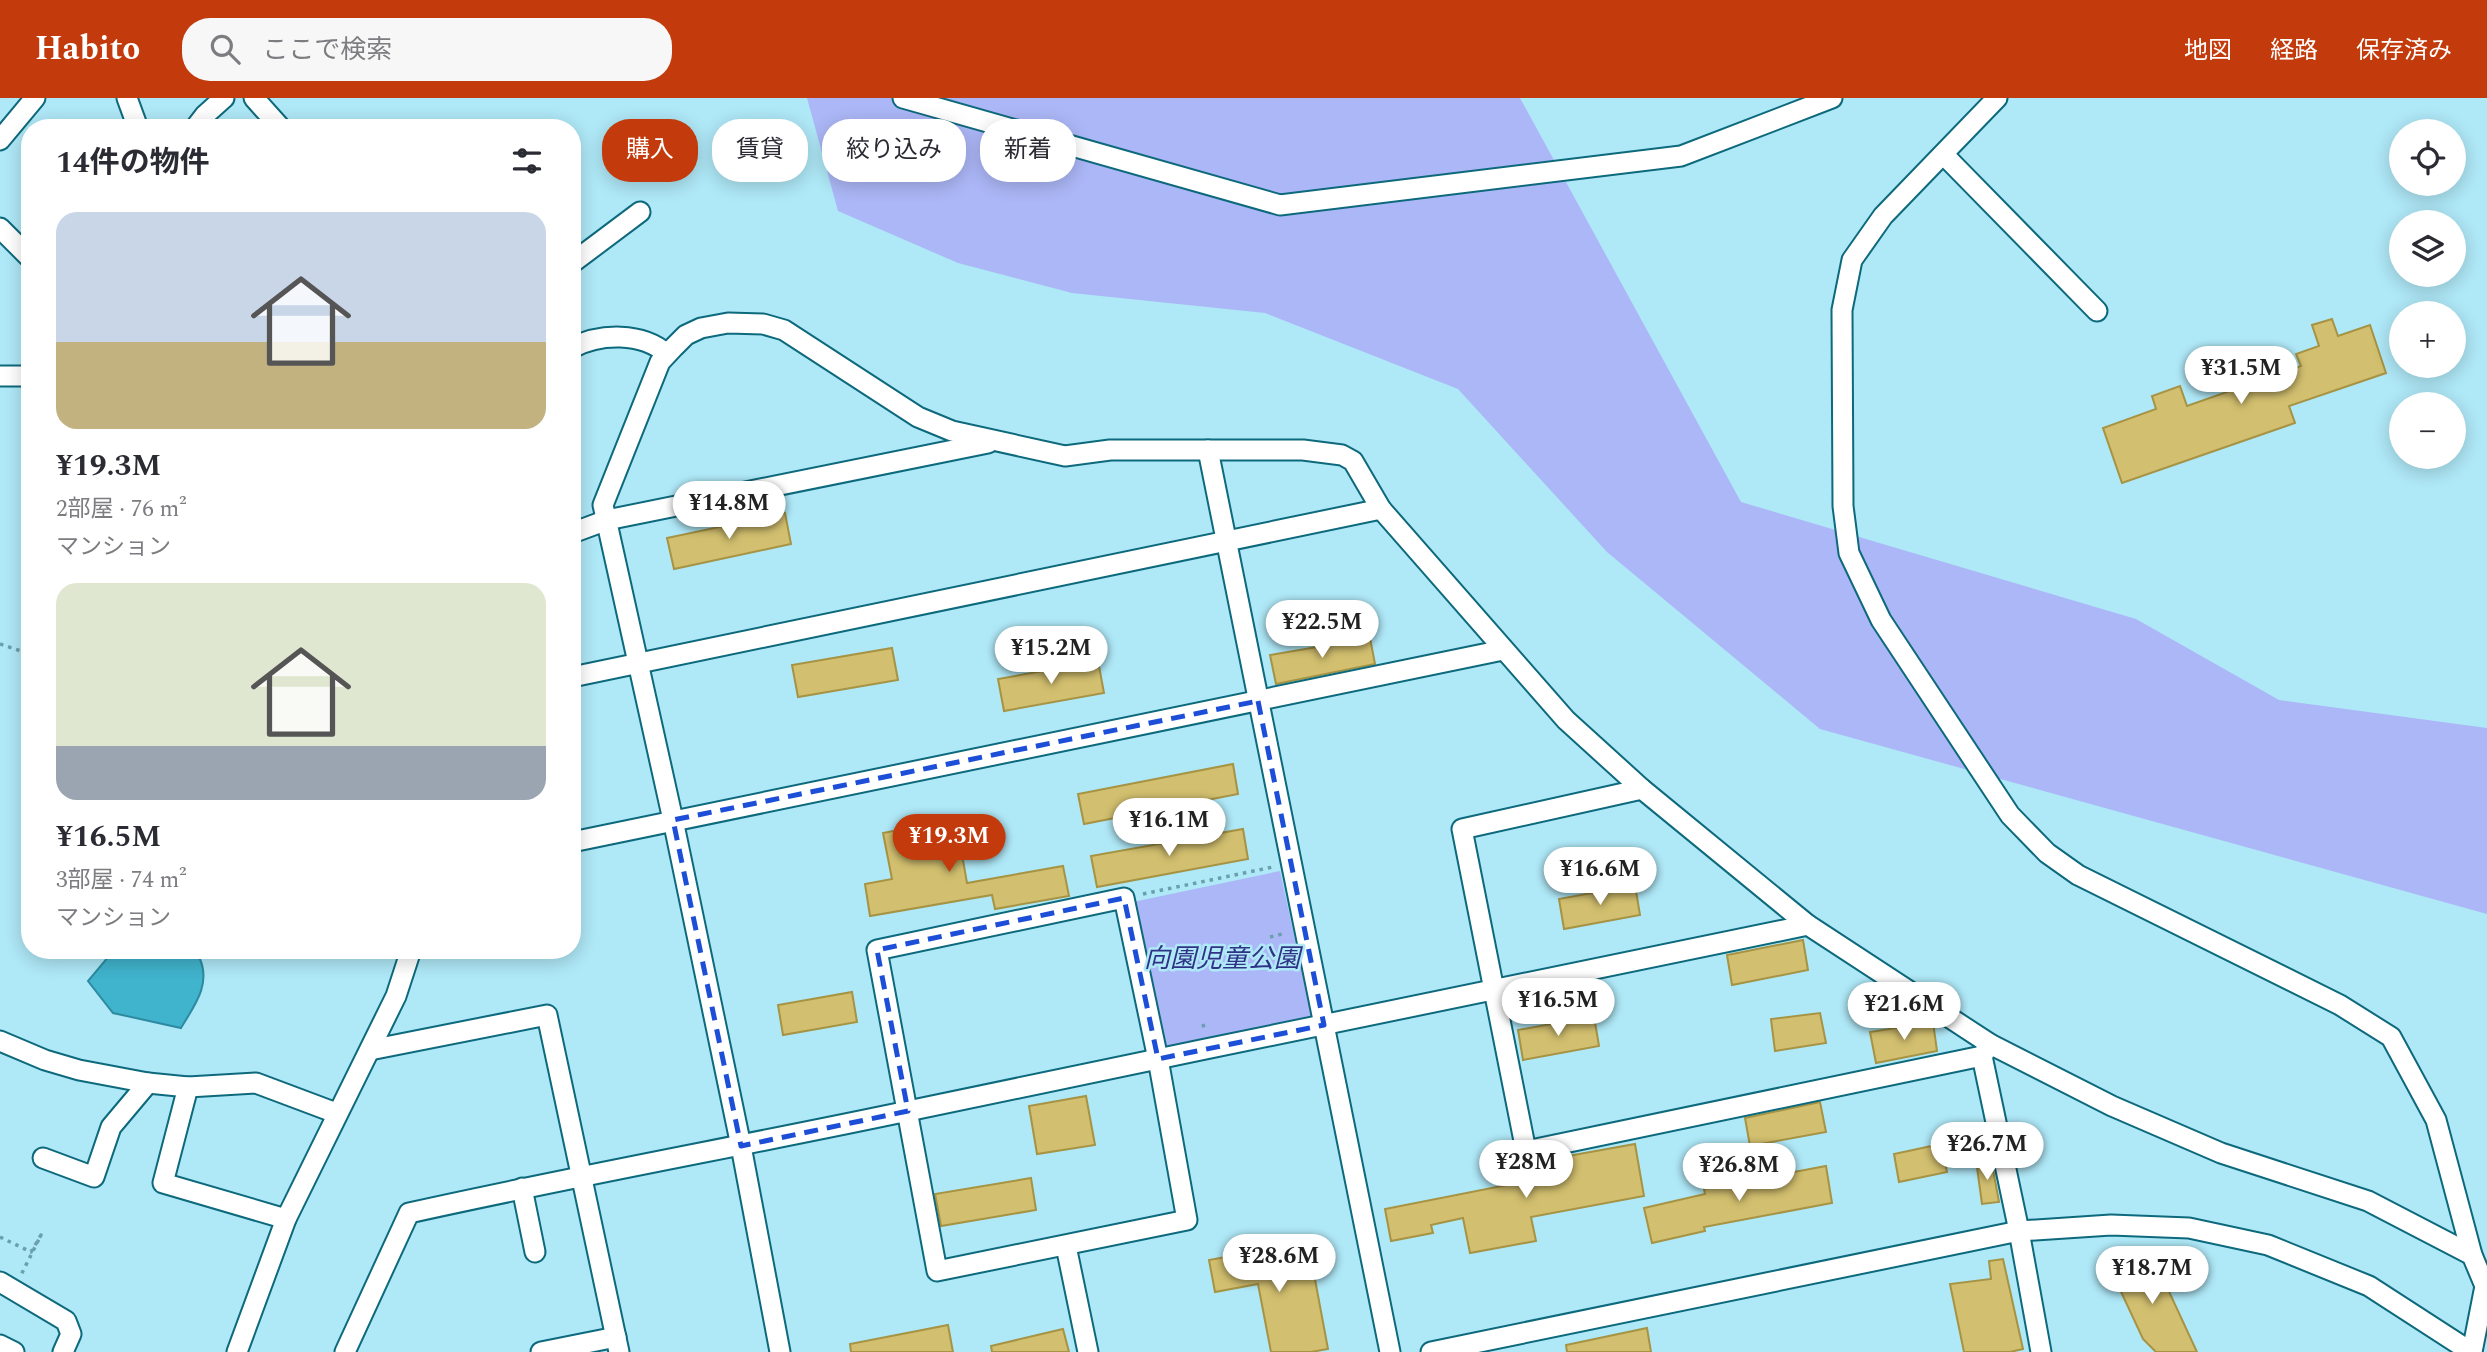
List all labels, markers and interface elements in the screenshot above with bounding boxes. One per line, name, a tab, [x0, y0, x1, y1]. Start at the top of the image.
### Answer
search box	[182, 18, 672, 81]
text: Habito	[35, 24, 140, 74]
icon: search	[206, 30, 244, 68]
text: ここで検索	[262, 30, 392, 70]
text: 地図	[2184, 33, 2232, 69]
text: 経路	[2270, 33, 2318, 69]
text: 保存済み	[2356, 33, 2452, 69]
chip: 購入	[602, 119, 698, 182]
chip: 賃貸	[712, 119, 808, 182]
chip: 絞り込み	[822, 119, 966, 182]
chip: 新着	[980, 119, 1076, 182]
map controls	[2389, 119, 2466, 469]
button: locate	[2389, 119, 2466, 196]
text: 14件の物件	[56, 140, 210, 186]
icon: filters	[508, 142, 546, 180]
button: layers	[2389, 210, 2466, 287]
icon: home	[238, 258, 364, 384]
button: +	[2389, 301, 2466, 378]
pin: ¥31.5M	[2184, 346, 2298, 406]
text: ¥31.5M	[2201, 351, 2281, 386]
button: −	[2389, 392, 2466, 469]
text: ¥19.3M	[56, 443, 161, 489]
pin: ¥14.8M	[672, 482, 786, 541]
text: ¥14.8M	[689, 486, 769, 521]
text: 2部屋 · 76 m²	[56, 492, 187, 527]
text: マンション	[56, 530, 171, 565]
pin: ¥22.5M	[1265, 601, 1379, 660]
text: ¥22.5M	[1282, 605, 1362, 640]
pin: ¥15.2M	[994, 626, 1108, 686]
icon: home	[238, 629, 364, 755]
text: ¥15.2M	[1011, 631, 1091, 666]
pin: ¥16.1M	[1112, 798, 1226, 858]
text: ¥16.1M	[1129, 803, 1209, 838]
text: ¥16.5M	[56, 814, 161, 860]
pin: ¥19.3M	[892, 814, 1006, 874]
text: ¥19.3M	[909, 819, 989, 854]
pin: ¥16.6M	[1543, 848, 1657, 907]
text: ¥16.6M	[1560, 852, 1640, 887]
text: 3部屋 · 74 m²	[56, 863, 187, 898]
text: マンション	[56, 901, 171, 936]
park label: 向園児童公園	[1144, 939, 1304, 979]
pin: ¥16.5M	[1501, 978, 1615, 1038]
pin: ¥21.6M	[1847, 982, 1961, 1042]
text: ¥16.5M	[1518, 983, 1598, 1018]
text: ¥21.6M	[1864, 987, 1944, 1022]
pin: ¥26.7M	[1930, 1122, 2044, 1182]
text: ¥26.7M	[1947, 1127, 2027, 1162]
pin: ¥28M	[1485, 1140, 1567, 1200]
pin: ¥26.8M	[1682, 1144, 1796, 1203]
text: ¥28M	[1495, 1145, 1557, 1180]
text: ¥26.8M	[1699, 1148, 1779, 1183]
pin: ¥28.6M	[1222, 1234, 1336, 1294]
text: ¥28.6M	[1239, 1239, 1319, 1274]
pin: ¥18.7M	[2095, 1246, 2209, 1306]
text: ¥18.7M	[2112, 1251, 2192, 1286]

